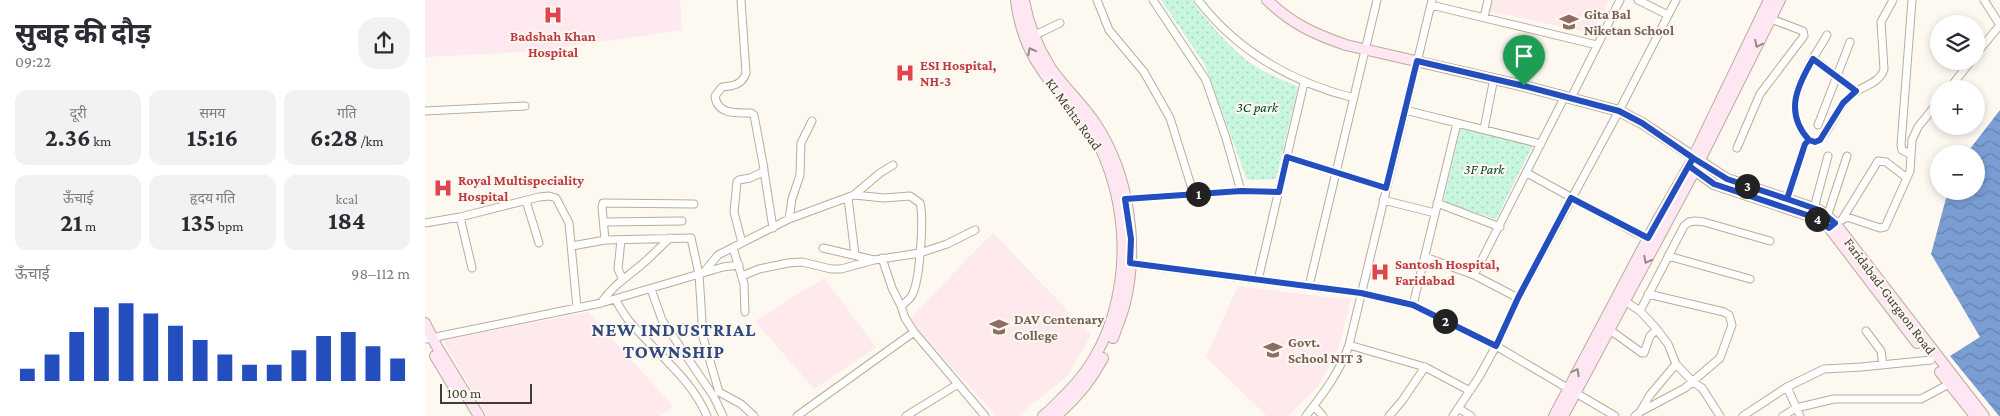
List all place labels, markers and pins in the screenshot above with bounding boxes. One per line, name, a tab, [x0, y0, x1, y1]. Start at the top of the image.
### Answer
hospital icon: Badshah Khan Hospital	[542, 4, 564, 26]
place label: Gita Bal Niketan School	[1584, 6, 1674, 38]
school or university icon: Gita Bal Niketan School	[1558, 11, 1580, 33]
place label: Badshah Khan Hospital	[510, 28, 596, 60]
pin	[1503, 35, 1545, 86]
place label: ESI Hospital, NH-3	[920, 57, 997, 89]
hospital icon: ESI Hospital, NH-3	[894, 62, 916, 84]
place label: Royal Multispeciality Hospital	[458, 172, 584, 204]
pin: 3	[1735, 174, 1759, 198]
hospital icon: Royal Multispeciality Hospital	[432, 177, 454, 199]
pin: 1	[1185, 182, 1211, 206]
pin: 4	[1805, 206, 1829, 232]
place label: Santosh Hospital, Faridabad	[1395, 256, 1500, 288]
hospital icon: Santosh Hospital, Faridabad	[1369, 261, 1391, 283]
pin: 2	[1433, 308, 1457, 334]
place label: DAV Centenary College	[1014, 311, 1104, 343]
school or university icon: DAV Centenary College	[988, 316, 1010, 338]
place label: Govt. School NIT 3	[1288, 334, 1363, 366]
school or university icon: Govt. School NIT 3	[1262, 339, 1284, 361]

